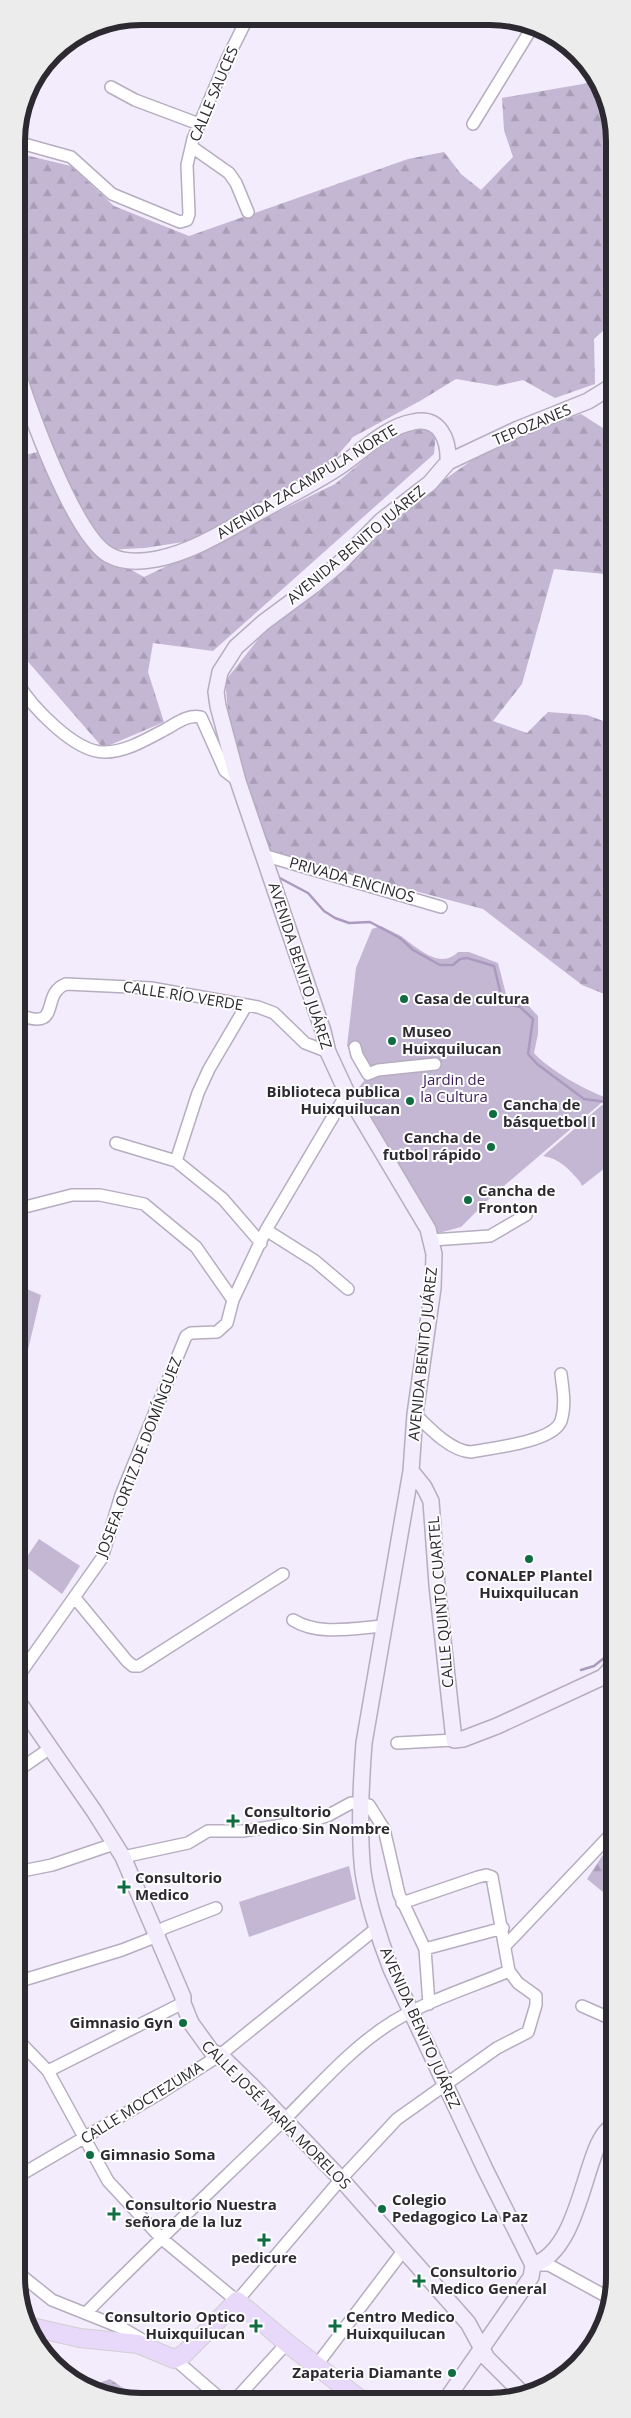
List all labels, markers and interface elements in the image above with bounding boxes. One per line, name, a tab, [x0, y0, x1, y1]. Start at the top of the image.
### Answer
street label: CALLE SAUCES	[184, 43, 242, 144]
street label: TEPOZANES	[489, 399, 574, 450]
street label: AVENIDA ZACAMPULA NORTE	[213, 419, 400, 543]
street label: AVENIDA BENITO JUÁREZ	[282, 480, 429, 608]
street label: PRIVADA ENCINOS	[287, 852, 417, 907]
street label: AVENIDA BENITO JUÁREZ	[264, 880, 337, 1052]
street label: CALLE RÍO VERDE	[122, 976, 245, 1014]
place label: Casa de cultura	[414, 988, 530, 1008]
marker: Casa de cultura	[398, 993, 410, 1005]
place label: Museo Huixquilucan	[402, 1021, 502, 1058]
marker: Museo Huixquilucan	[386, 1035, 398, 1047]
park label: Jardin de la Cultura	[420, 1069, 488, 1106]
place label: Biblioteca publica Huixquilucan	[267, 1081, 400, 1118]
place label: Cancha de básquetbol I	[503, 1094, 596, 1131]
marker: Biblioteca publica Huixquilucan	[404, 1095, 416, 1107]
marker: Cancha de básquetbol I	[487, 1108, 499, 1120]
place label: Cancha de futbol rápido	[383, 1127, 481, 1164]
marker: Cancha de futbol rápido	[485, 1141, 497, 1153]
place label: Cancha de Fronton	[478, 1180, 555, 1217]
marker: Cancha de Fronton	[462, 1194, 474, 1206]
street label: AVENIDA BENITO JUÁREZ	[403, 1266, 441, 1442]
street label: JOSEFA ORTIZ DE DOMÍNGUEZ	[90, 1354, 186, 1561]
street label: CALLE QUINTO CUARTEL	[423, 1515, 457, 1689]
marker: CONALEP Plantel Huixquilucan	[523, 1553, 535, 1565]
place label: CONALEP Plantel Huixquilucan	[465, 1565, 593, 1602]
place label: Consultorio Medico Sin Nombre	[244, 1801, 390, 1838]
marker: Consultorio Medico Sin Nombre	[226, 1814, 240, 1828]
place label: Consultorio Medico	[135, 1867, 222, 1904]
marker: Consultorio Medico	[117, 1880, 131, 1894]
street label: AVENIDA BENITO JUÁREZ	[376, 1944, 466, 2111]
place label: Gimnasio Gyn	[69, 2012, 173, 2032]
marker: Gimnasio Gyn	[177, 2017, 189, 2029]
street label: CALLE JOSÉ MARÍA MORELOS	[198, 2035, 356, 2193]
street label: CALLE MOCTEZUMA	[77, 2056, 207, 2148]
place label: Gimnasio Soma	[100, 2144, 216, 2164]
marker: Gimnasio Soma	[84, 2149, 96, 2161]
place label: Colegio Pedagogico La Paz	[392, 2189, 528, 2226]
place label: Consultorio Nuestra señora de la luz	[125, 2194, 277, 2231]
marker: Colegio Pedagogico La Paz	[376, 2203, 388, 2215]
marker: Consultorio Nuestra señora de la luz	[107, 2207, 121, 2221]
marker: pedicure	[257, 2233, 271, 2247]
place label: pedicure	[231, 2247, 297, 2267]
place label: Consultorio Medico General	[430, 2261, 547, 2298]
marker: Consultorio Medico General	[412, 2274, 426, 2288]
place label: Consultorio Optico Huixquilucan	[105, 2306, 245, 2343]
place label: Centro Medico Huixquilucan	[346, 2306, 455, 2343]
marker: Consultorio Optico Huixquilucan	[249, 2319, 263, 2333]
marker: Centro Medico Huixquilucan	[328, 2319, 342, 2333]
place label: Zapateria Diamante	[292, 2362, 442, 2382]
marker: Zapateria Diamante	[446, 2367, 458, 2379]

